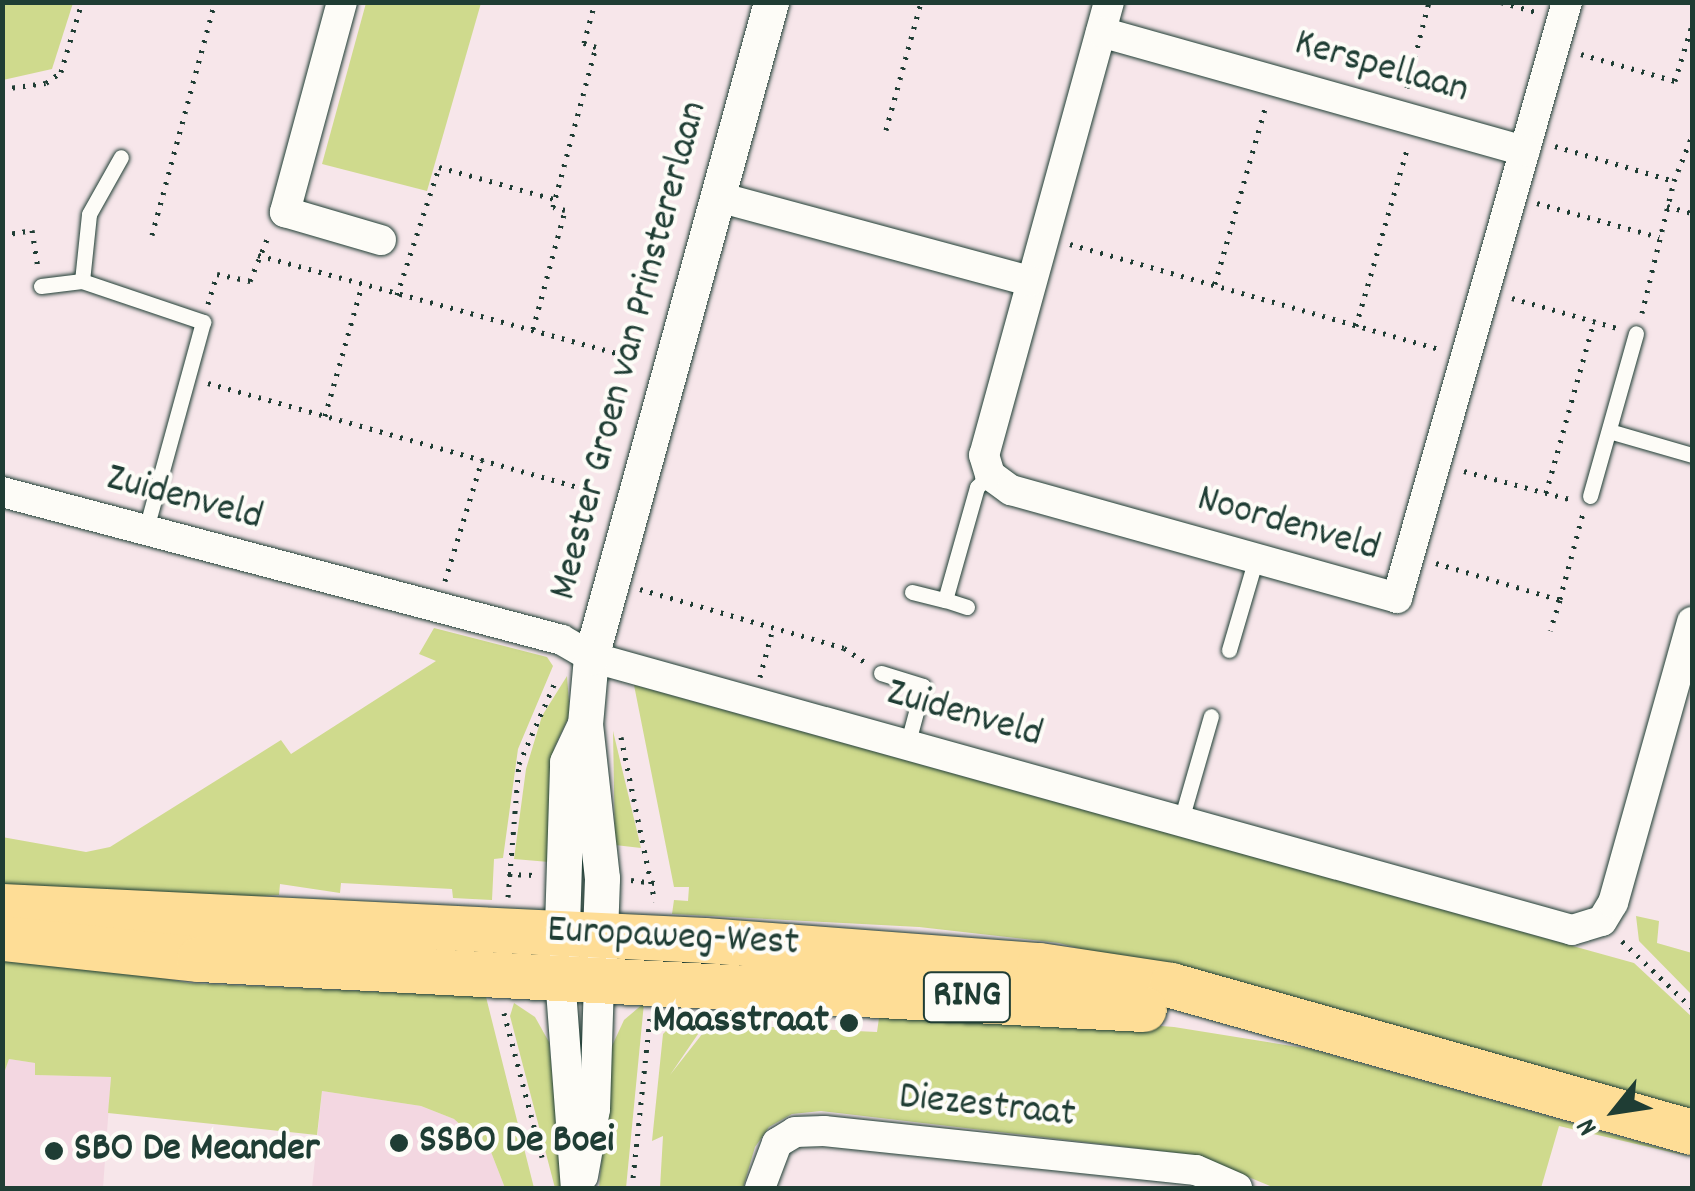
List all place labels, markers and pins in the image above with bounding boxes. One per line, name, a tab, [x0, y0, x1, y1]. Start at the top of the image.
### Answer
place label: Maasstraat	[652, 999, 829, 1047]
marker: Maasstraat	[838, 1012, 860, 1034]
place label: SSBO De Boei	[419, 1119, 614, 1167]
place label: SBO De Meander	[74, 1127, 320, 1175]
marker: SSBO De Boei	[388, 1132, 410, 1154]
marker: SBO De Meander	[43, 1140, 65, 1162]

